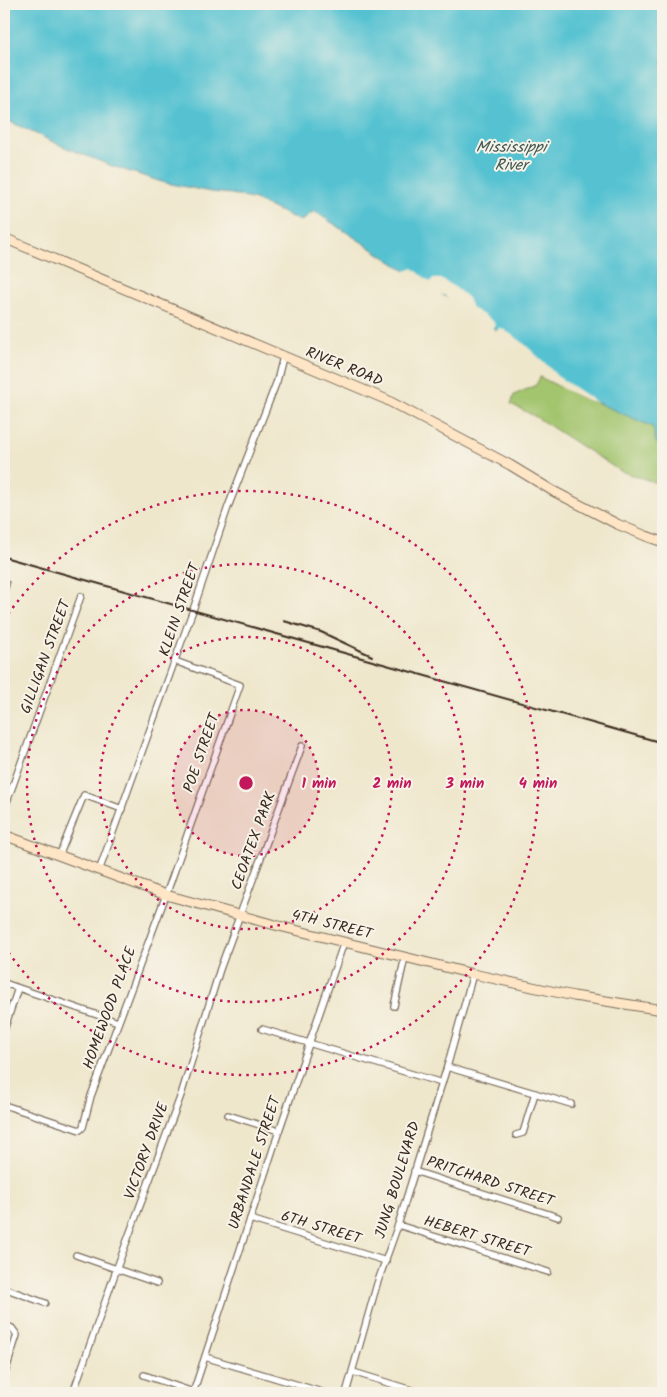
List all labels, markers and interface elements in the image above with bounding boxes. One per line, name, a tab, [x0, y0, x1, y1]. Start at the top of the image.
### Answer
water label: Mississippi River	[476, 135, 549, 178]
street label: RIVER ROAD	[302, 341, 387, 394]
street label: KLEIN STREET	[153, 558, 208, 660]
street label: GILLIGAN STREET	[14, 595, 78, 717]
street label: POE STREET	[177, 708, 227, 796]
text: 1 min	[302, 772, 336, 796]
text: 2 min	[372, 772, 412, 796]
text: 3 min	[445, 772, 484, 796]
text: 4 min	[519, 772, 557, 796]
centre of rings	[237, 774, 255, 792]
street label: CEOATEX PARK	[225, 788, 283, 894]
street label: 4TH STREET	[289, 903, 377, 947]
street label: HOMEWOOD PLACE	[77, 942, 144, 1073]
street label: URBANDALE STREET	[222, 1091, 288, 1233]
street label: VICTORY DRIVE	[118, 1098, 176, 1203]
street label: JUNG BOULEVARD	[369, 1118, 427, 1242]
street label: PRITCHARD STREET	[423, 1150, 559, 1214]
street label: 6TH STREET	[278, 1204, 366, 1252]
street label: HEBERT STREET	[421, 1209, 535, 1265]

